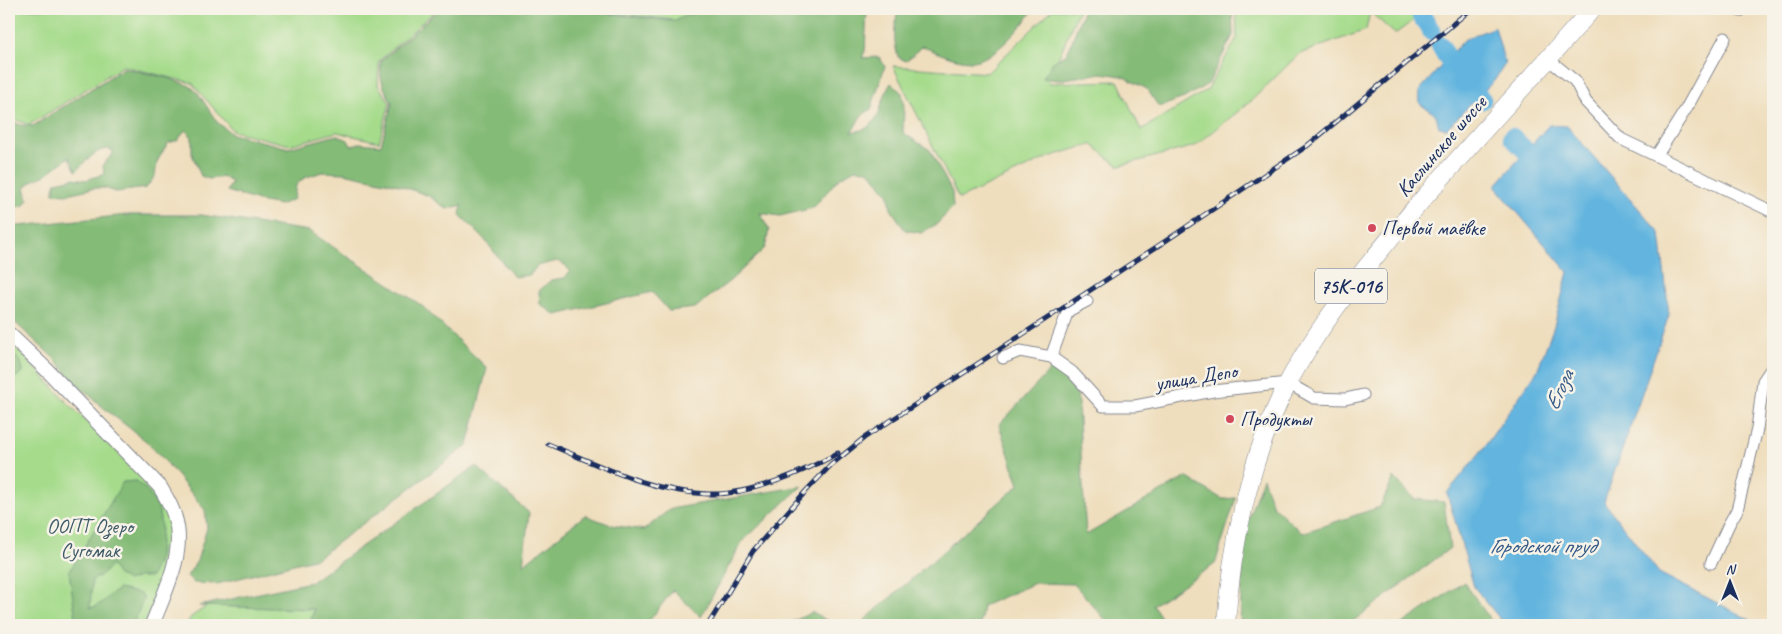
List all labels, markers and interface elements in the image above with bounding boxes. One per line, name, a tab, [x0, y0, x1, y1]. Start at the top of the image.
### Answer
street label: Каслинское шоссе	[1390, 89, 1493, 202]
place label: Первой маёвке	[1382, 215, 1487, 241]
marker: Первой маёвке	[1366, 222, 1378, 234]
road number: 75К-016	[1315, 268, 1387, 304]
street label: улица Депо	[1151, 357, 1241, 397]
water label: Егоза	[1538, 364, 1581, 414]
place label: Продукты	[1240, 406, 1313, 432]
marker: Продукты	[1224, 413, 1236, 425]
park label: ООПТ Озеро Сугомак	[47, 513, 136, 563]
water label: Городской пруд	[1489, 532, 1599, 560]
north arrow	[1704, 556, 1754, 606]
text: N	[1726, 561, 1737, 578]

